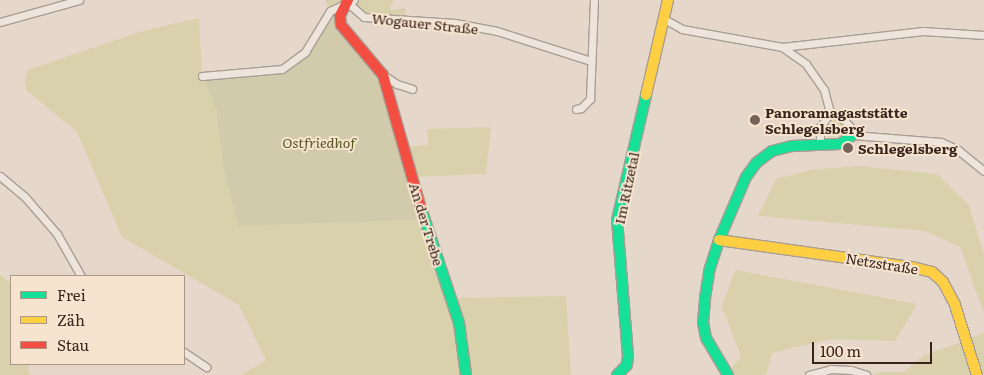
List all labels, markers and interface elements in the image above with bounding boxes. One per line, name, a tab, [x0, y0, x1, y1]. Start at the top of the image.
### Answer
street label: Wogauer Straße	[371, 9, 479, 37]
place label: Panoramagaststätte Schlegelsberg	[765, 104, 908, 136]
marker: Panoramagaststätte Schlegelsberg	[749, 114, 761, 126]
park label: Ostfriedhof	[282, 134, 356, 150]
place label: Schlegelsberg	[858, 140, 957, 156]
marker: Schlegelsberg	[842, 142, 854, 154]
street label: Im Ritzetal	[610, 150, 642, 226]
street label: An der Trebe	[406, 180, 448, 268]
street label: Netzstraße	[845, 249, 919, 277]
legend	[10, 275, 185, 365]
text: Frei	[57, 283, 86, 306]
text: Zäh	[57, 308, 85, 331]
scale bar	[814, 332, 934, 364]
text: Stau	[57, 333, 89, 356]
text: 100 m	[820, 339, 861, 362]

